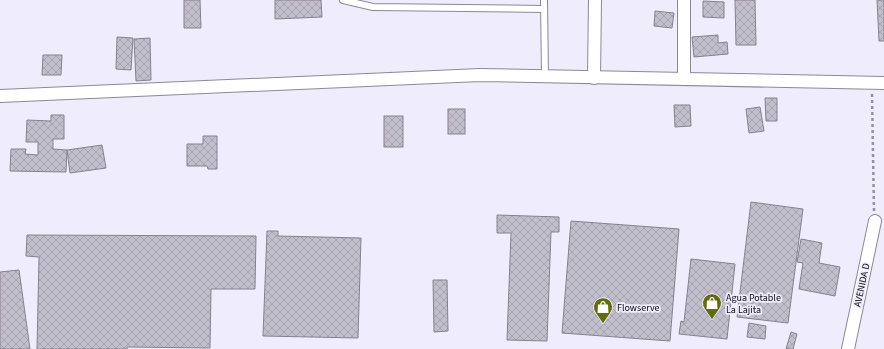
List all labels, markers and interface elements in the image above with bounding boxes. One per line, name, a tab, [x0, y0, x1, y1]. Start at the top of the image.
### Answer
street label: AVENIDA D	[851, 262, 873, 308]
place label: Agua Potable La Lajita	[726, 291, 781, 317]
shop icon: Agua Potable La Lajita	[701, 292, 723, 320]
shop icon: Flowserve	[592, 296, 614, 324]
place label: Flowserve	[617, 301, 660, 315]

